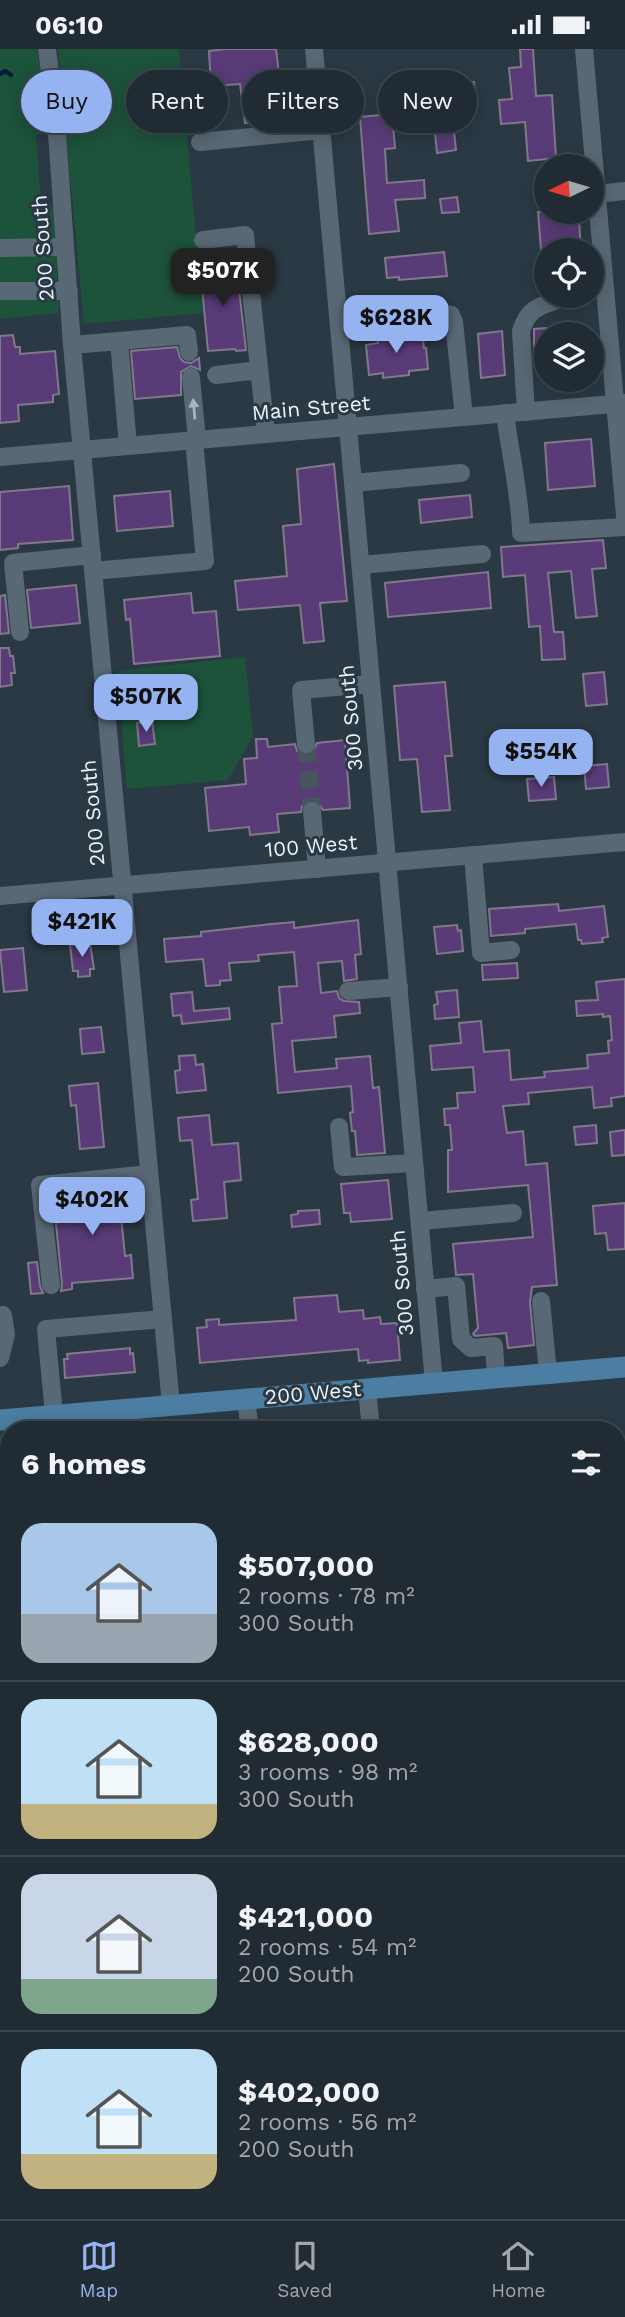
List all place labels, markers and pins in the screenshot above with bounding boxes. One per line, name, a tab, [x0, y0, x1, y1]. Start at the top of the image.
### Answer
pin: $507K	[174, 249, 272, 308]
pin: $628K	[347, 295, 445, 355]
pin: $507K	[97, 675, 195, 734]
pin: $554K	[492, 729, 590, 789]
pin: $421K	[33, 899, 131, 959]
pin: $402K	[43, 1177, 141, 1237]

